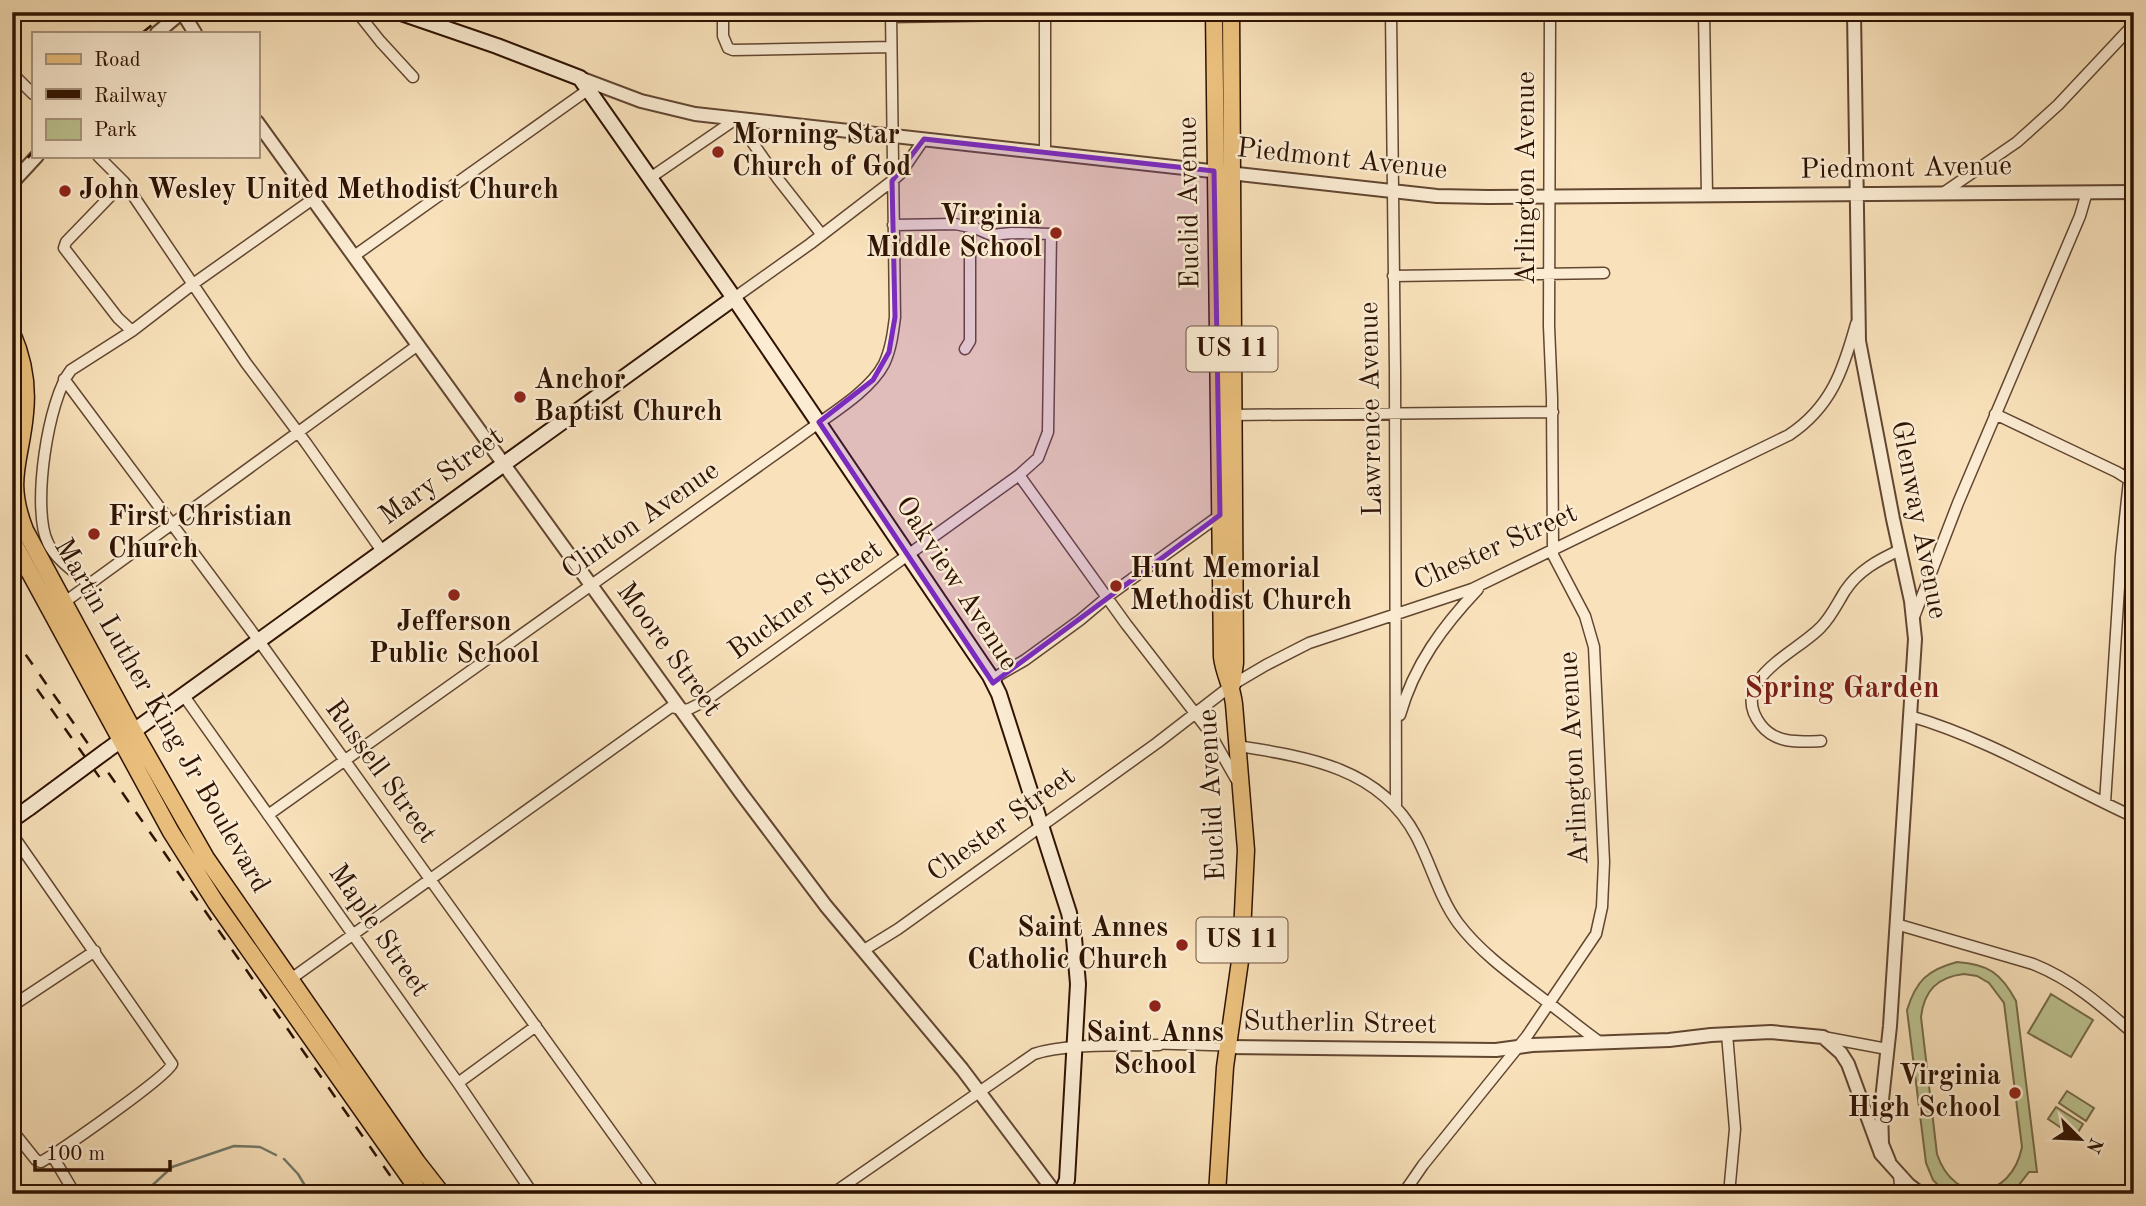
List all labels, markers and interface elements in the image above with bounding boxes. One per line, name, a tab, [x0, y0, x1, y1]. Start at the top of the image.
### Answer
legend	[32, 32, 259, 158]
text: Road	[94, 50, 141, 71]
street label: Arlington Avenue	[1513, 71, 1541, 285]
text: Railway	[94, 86, 168, 107]
street label: Euclid Avenue	[1174, 116, 1206, 290]
text: Park	[94, 120, 137, 141]
place label: Morning Star Church of God	[732, 122, 911, 182]
street label: Piedmont Avenue	[1235, 135, 1449, 185]
marker: Morning Star Church of God	[710, 144, 726, 160]
street label: Piedmont Avenue	[1800, 153, 2012, 185]
place label: John Wesley United Methodist Church	[79, 177, 559, 205]
marker: John Wesley United Methodist Church	[57, 183, 73, 199]
place label: Virginia Middle School	[866, 203, 1042, 263]
marker: Virginia Middle School	[1048, 225, 1064, 241]
street label: Lawrence Avenue	[1356, 301, 1388, 517]
road number: US 11	[1186, 326, 1278, 372]
place label: Anchor Baptist Church	[534, 367, 722, 427]
marker: Anchor Baptist Church	[512, 389, 528, 405]
street label: Glenway Avenue	[1885, 418, 1951, 622]
street label: Mary Street	[375, 423, 509, 531]
street label: Clinton Avenue	[557, 457, 725, 585]
street label: Oakview Avenue	[889, 492, 1023, 676]
street label: Chester Street	[1410, 500, 1582, 596]
place label: First Christian Church	[108, 504, 292, 564]
marker: First Christian Church	[86, 526, 102, 542]
street label: Martin Luther King Jr Boulevard	[48, 534, 274, 898]
street label: Buckner Street	[724, 536, 888, 666]
place label: Hunt Memorial Methodist Church	[1130, 556, 1352, 616]
street label: Moore Street	[610, 578, 726, 722]
marker: Hunt Memorial Methodist Church	[1108, 578, 1124, 594]
marker: Jefferson Public School	[446, 587, 462, 603]
place label: Jefferson Public School	[369, 609, 540, 669]
street label: Arlington Avenue	[1555, 651, 1595, 865]
district label: Spring Garden	[1744, 674, 1940, 704]
street label: Russell Street	[319, 695, 441, 849]
street label: Euclid Avenue	[1194, 708, 1232, 882]
street label: Chester Street	[923, 762, 1081, 888]
street label: Maple Street	[322, 860, 434, 1002]
place label: Saint Annes Catholic Church	[967, 915, 1168, 975]
road number: US 11	[1196, 917, 1288, 962]
marker: Saint Annes Catholic Church	[1174, 937, 1190, 953]
marker: Saint Anns School	[1147, 998, 1163, 1014]
street label: Sutherlin Street	[1243, 1008, 1437, 1040]
place label: Saint Anns School	[1086, 1020, 1224, 1080]
place label: Virginia High School	[1848, 1063, 2001, 1123]
marker: Virginia High School	[2007, 1085, 2023, 1101]
north arrow	[2044, 1104, 2114, 1174]
scale bar	[35, 1129, 170, 1173]
text: N	[2081, 1134, 2105, 1156]
text: 100 m	[46, 1144, 105, 1165]

